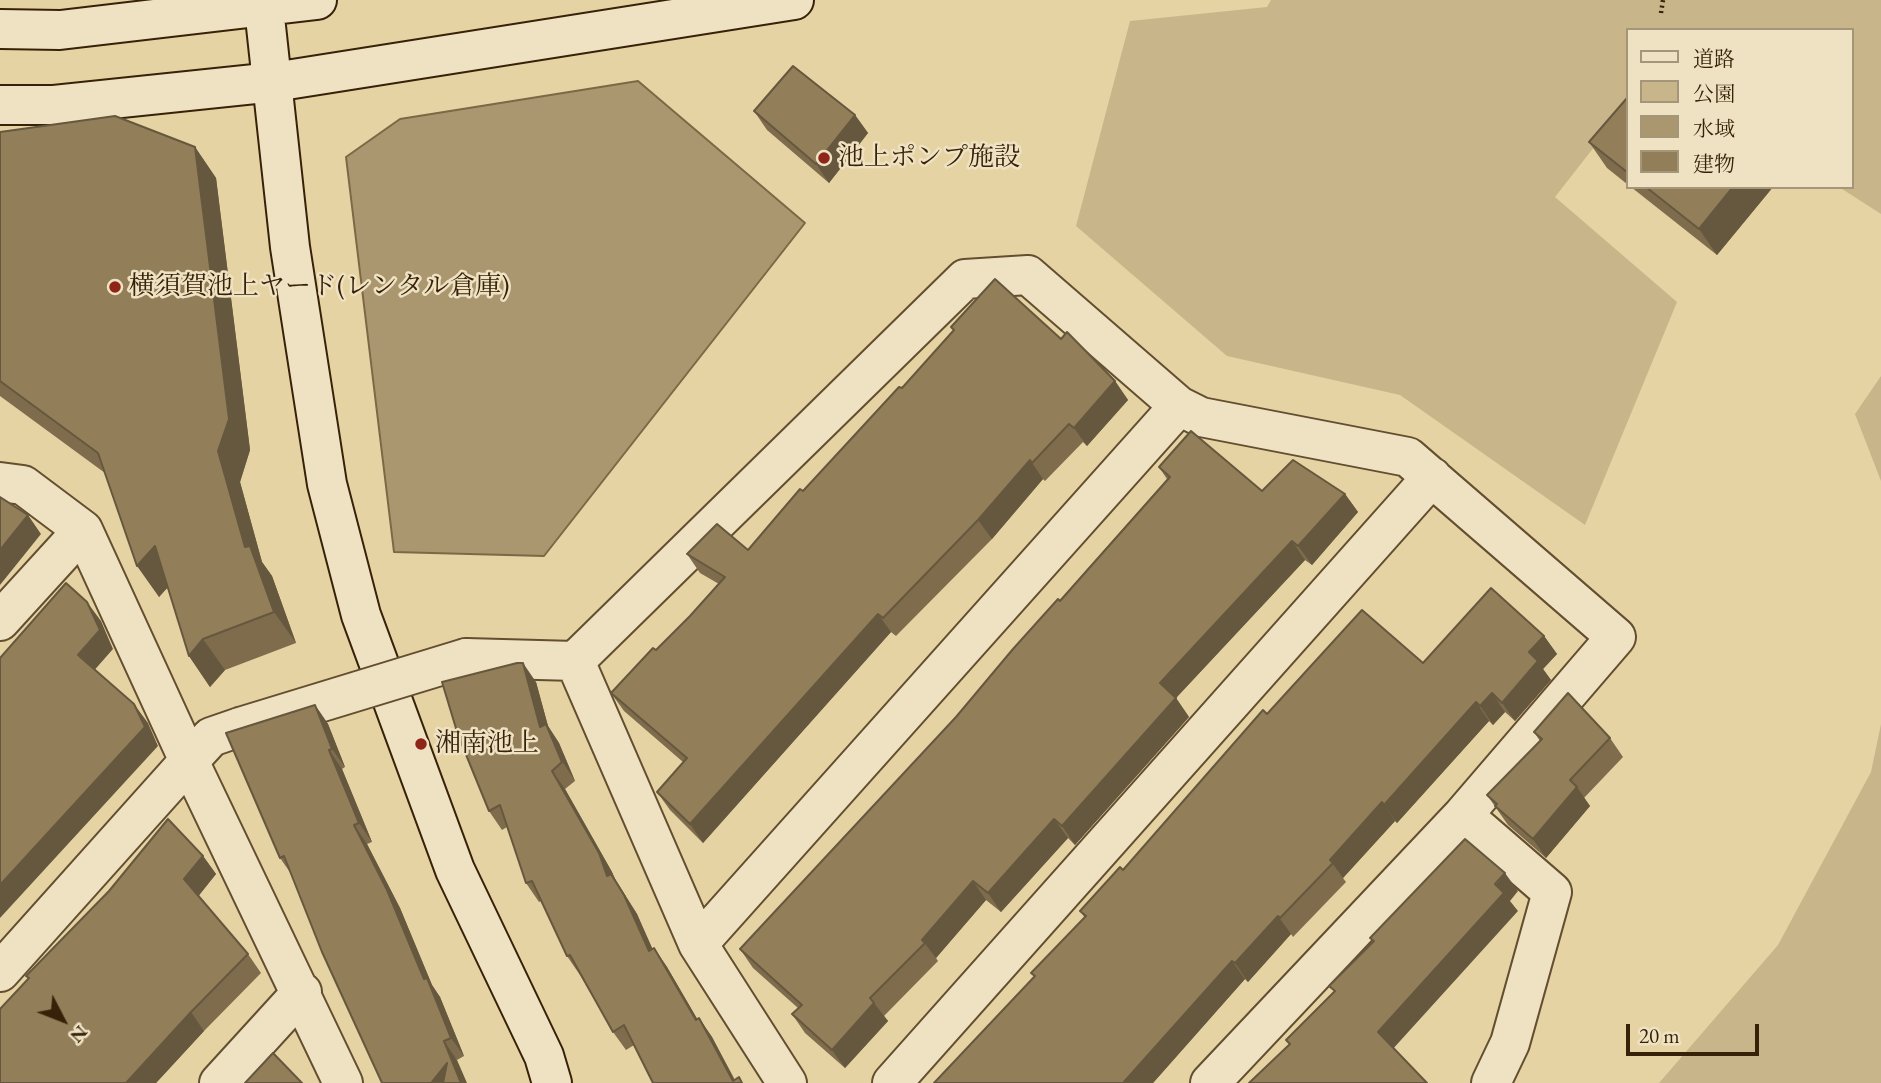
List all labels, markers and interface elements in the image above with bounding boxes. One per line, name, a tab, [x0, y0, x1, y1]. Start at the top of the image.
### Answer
legend	[1626, 28, 1853, 189]
text: 道路	[1693, 45, 1735, 72]
text: 公園	[1693, 80, 1735, 107]
text: 水域	[1693, 115, 1735, 142]
place label: 池上ポンプ施設	[838, 142, 1020, 174]
marker: 池上ポンプ施設	[816, 150, 832, 166]
text: 建物	[1693, 150, 1735, 177]
place label: 横須賀池上ヤード(レンタル倉庫)	[129, 271, 509, 303]
marker: 横須賀池上ヤード(レンタル倉庫)	[107, 279, 123, 295]
place label: 湘南池上	[435, 728, 539, 760]
marker: 湘南池上	[413, 736, 429, 752]
north arrow	[28, 985, 98, 1055]
scale bar	[1629, 1010, 1762, 1054]
text: N	[65, 1020, 93, 1048]
text: 20 m	[1639, 1022, 1680, 1049]

